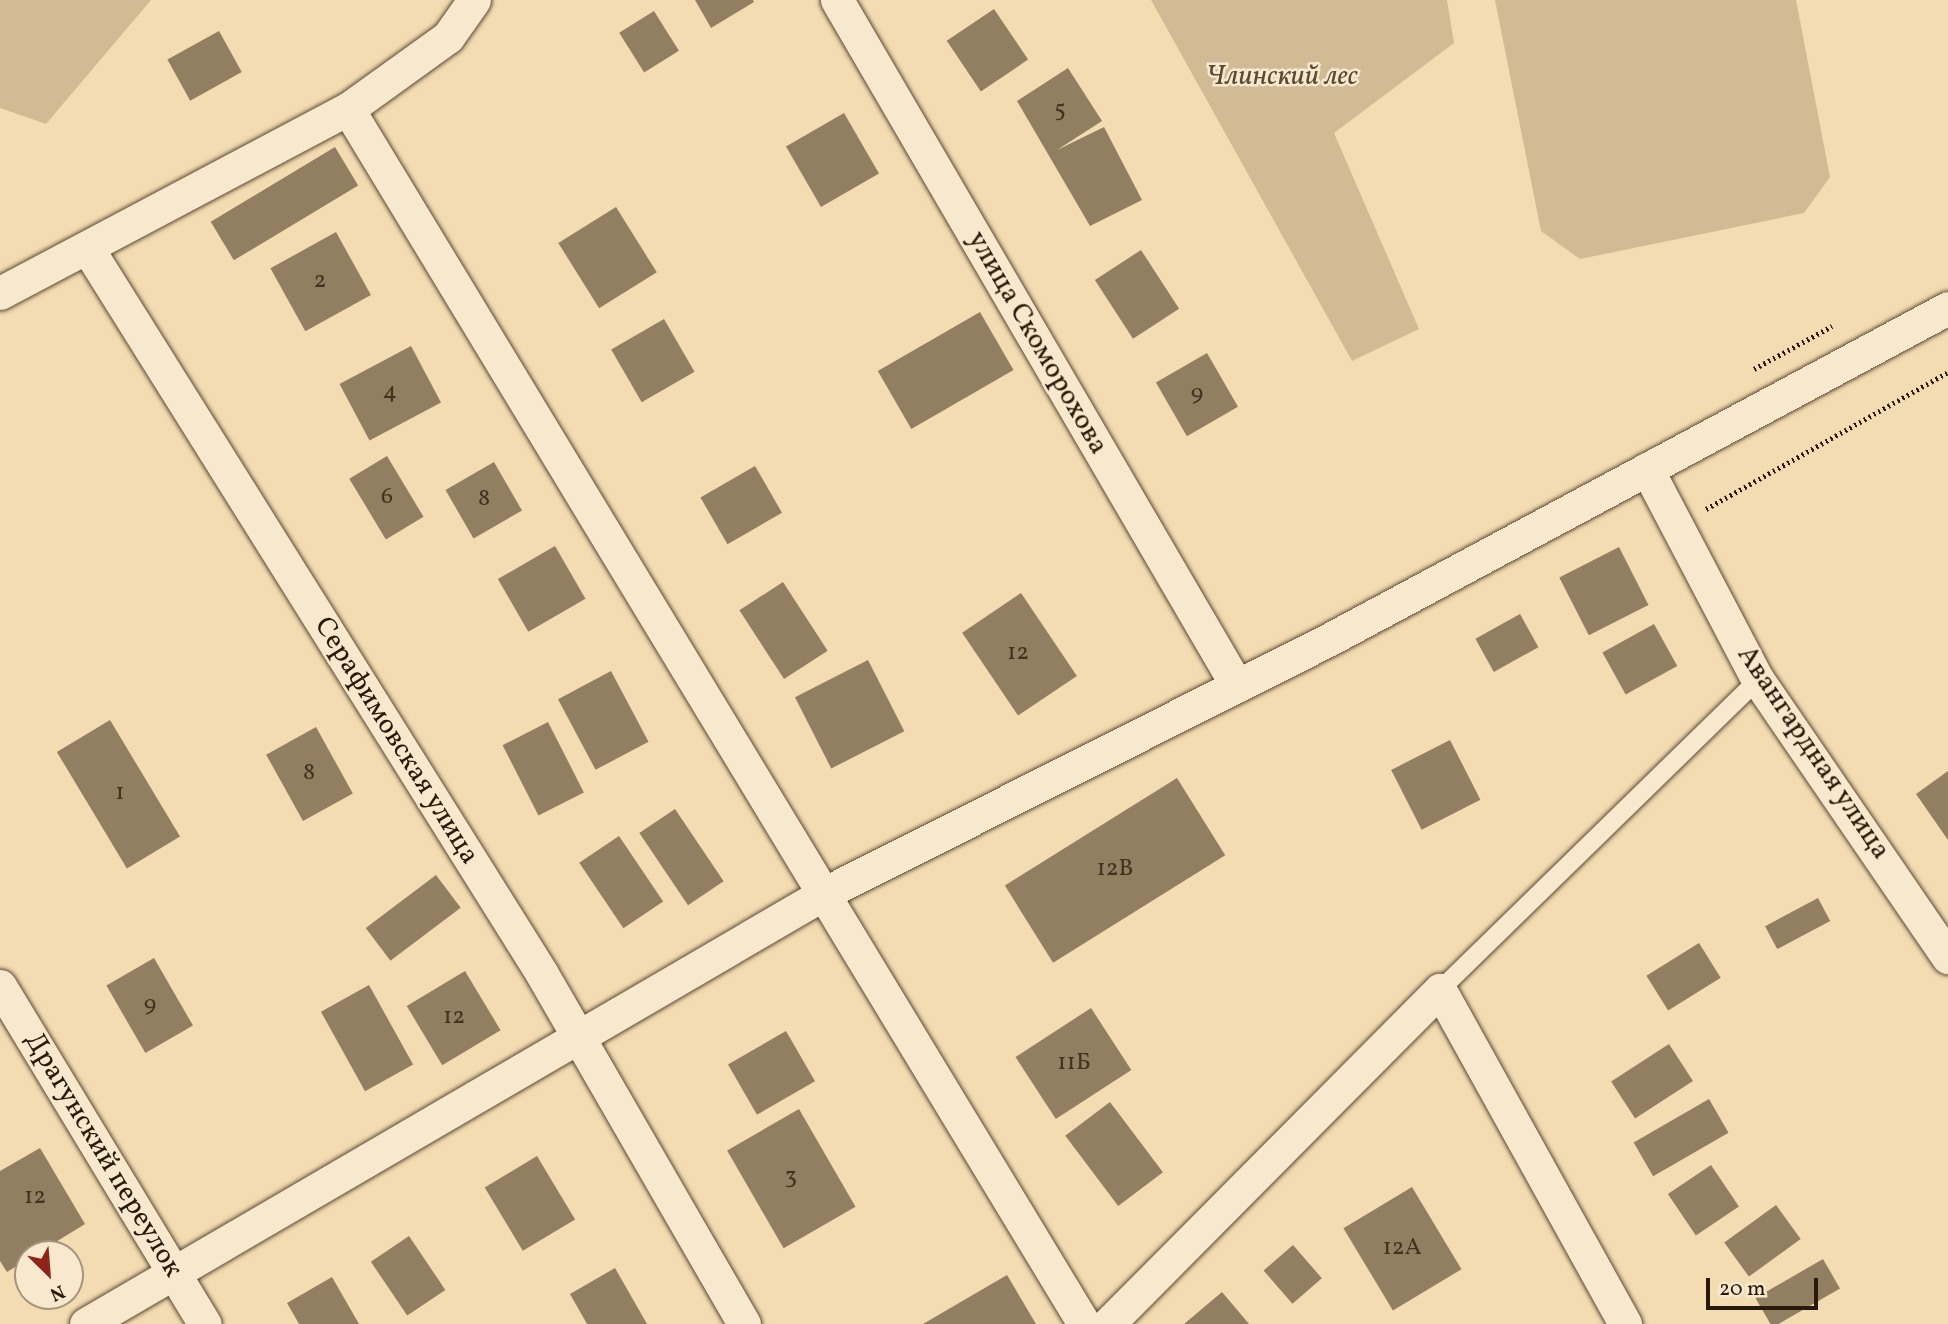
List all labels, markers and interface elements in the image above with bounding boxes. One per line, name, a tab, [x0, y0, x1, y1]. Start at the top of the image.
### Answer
park label: Члинский лес	[1206, 60, 1358, 94]
house number: 5	[1054, 97, 1066, 125]
street label: улица Скоморохова	[959, 225, 1115, 461]
house number: 2	[314, 268, 326, 296]
house number: 4	[383, 379, 397, 407]
house number: 9	[1191, 381, 1203, 409]
house number: 6	[381, 484, 393, 512]
house number: 8	[478, 486, 490, 514]
street label: Серафимовская улица	[306, 611, 486, 871]
street label: Авангардная улица	[1729, 639, 1897, 867]
house number: 12	[1007, 640, 1029, 668]
house number: 8	[303, 760, 315, 788]
house number: 1	[115, 780, 125, 808]
house number: 12В	[1096, 856, 1134, 884]
house number: 9	[144, 992, 156, 1020]
house number: 12	[443, 1004, 465, 1032]
street label: Драгунский переулок	[17, 1026, 189, 1284]
house number: 11Б	[1057, 1050, 1091, 1078]
house number: 3	[785, 1164, 797, 1192]
house number: 12	[24, 1184, 46, 1212]
house number: 12А	[1382, 1235, 1422, 1263]
north arrow	[14, 1240, 84, 1310]
scale bar	[1710, 1264, 1822, 1308]
text: 20 m	[1719, 1275, 1765, 1304]
text: N	[45, 1278, 69, 1307]

